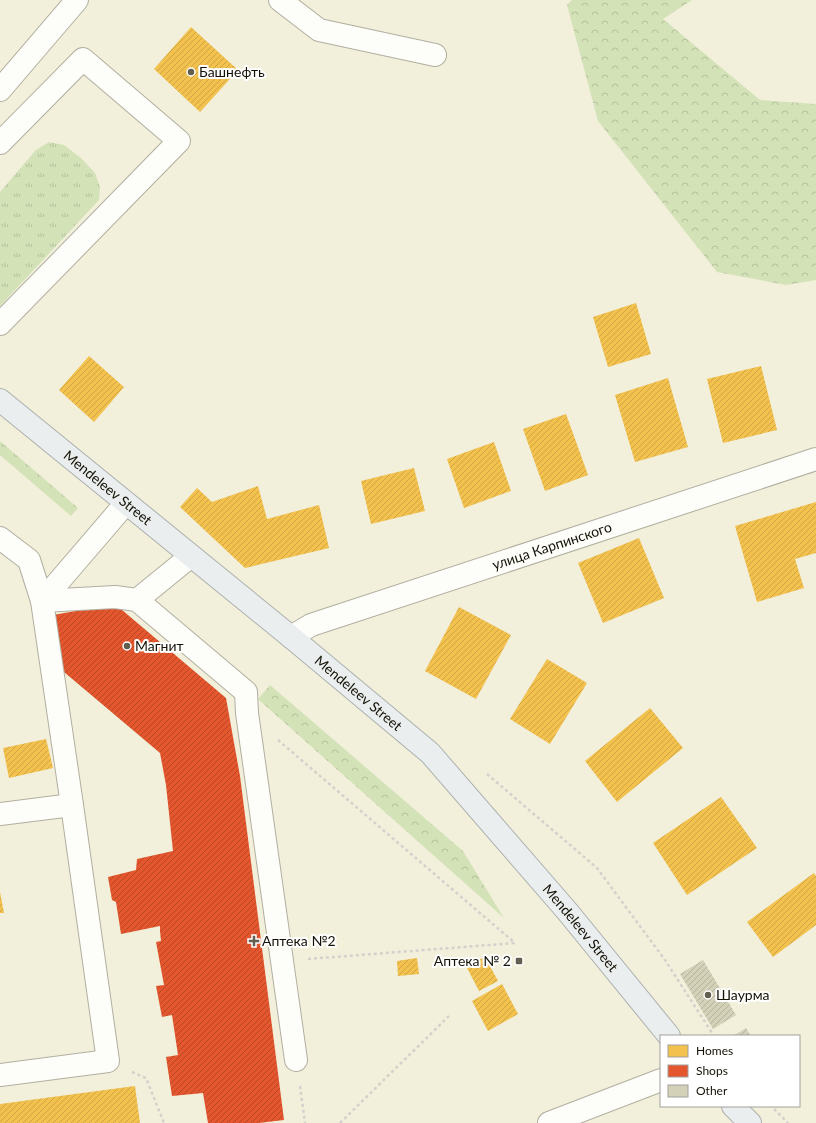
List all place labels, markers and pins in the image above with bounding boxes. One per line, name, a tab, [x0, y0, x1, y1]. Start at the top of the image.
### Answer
place label: Башнефть	[199, 63, 265, 80]
marker: Башнефть	[186, 67, 196, 77]
place label: Магнит	[135, 637, 184, 654]
marker: Магнит	[122, 641, 132, 651]
place label: Аптека №2	[262, 932, 336, 949]
marker: Аптека №2	[249, 936, 259, 946]
place label: Аптека № 2	[434, 952, 511, 969]
marker: Аптека № 2	[514, 956, 524, 966]
place label: Шаурма	[716, 986, 770, 1003]
marker: Шаурма	[703, 990, 713, 1000]

